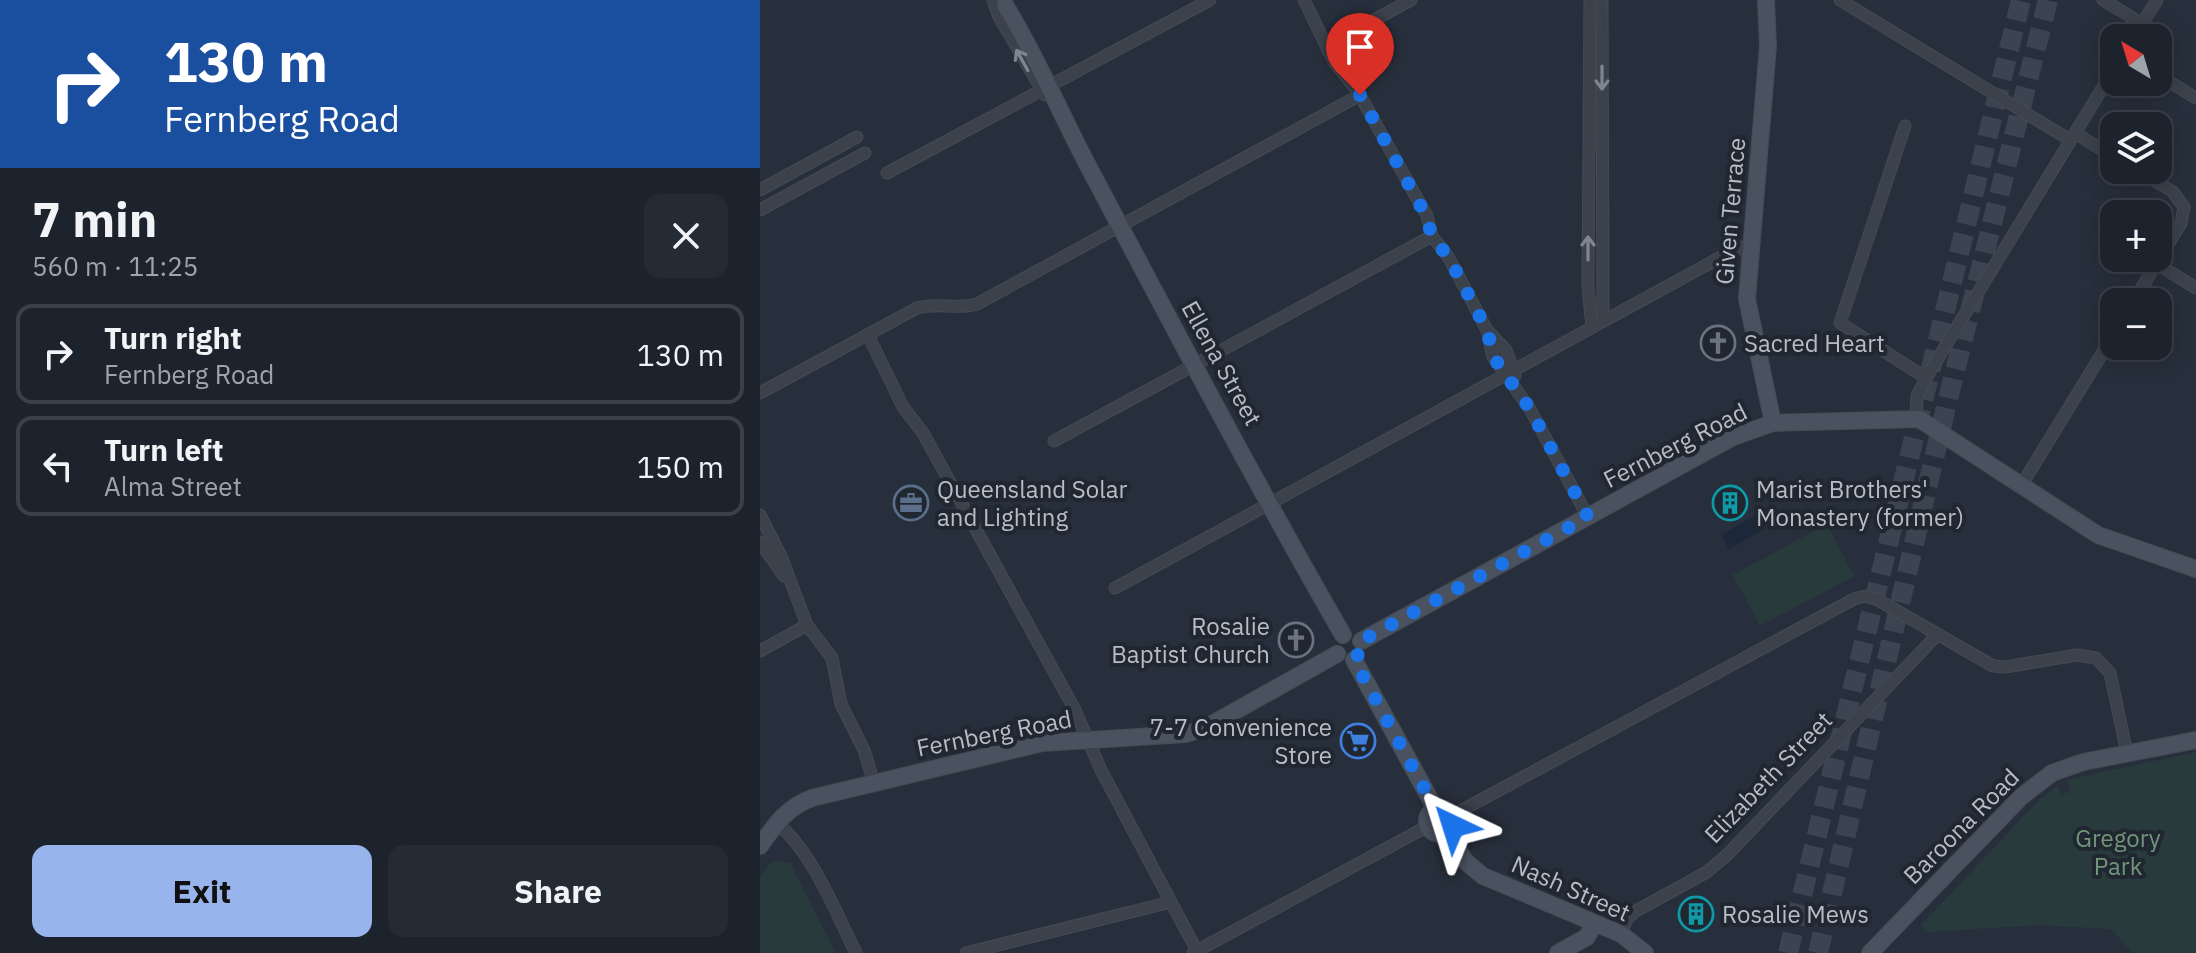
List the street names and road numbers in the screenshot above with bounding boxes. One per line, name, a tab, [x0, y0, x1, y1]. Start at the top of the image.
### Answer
street label: Given Terrace	[1708, 136, 1752, 286]
street label: Ellena Street	[1175, 295, 1269, 431]
street label: Fernberg Road	[1598, 395, 1752, 495]
street label: Fernberg Road	[914, 702, 1074, 764]
street label: Elizabeth Street	[1697, 704, 1839, 850]
street label: Baroona Road	[1896, 761, 2026, 891]
street label: Nash Street	[1507, 848, 1635, 928]

